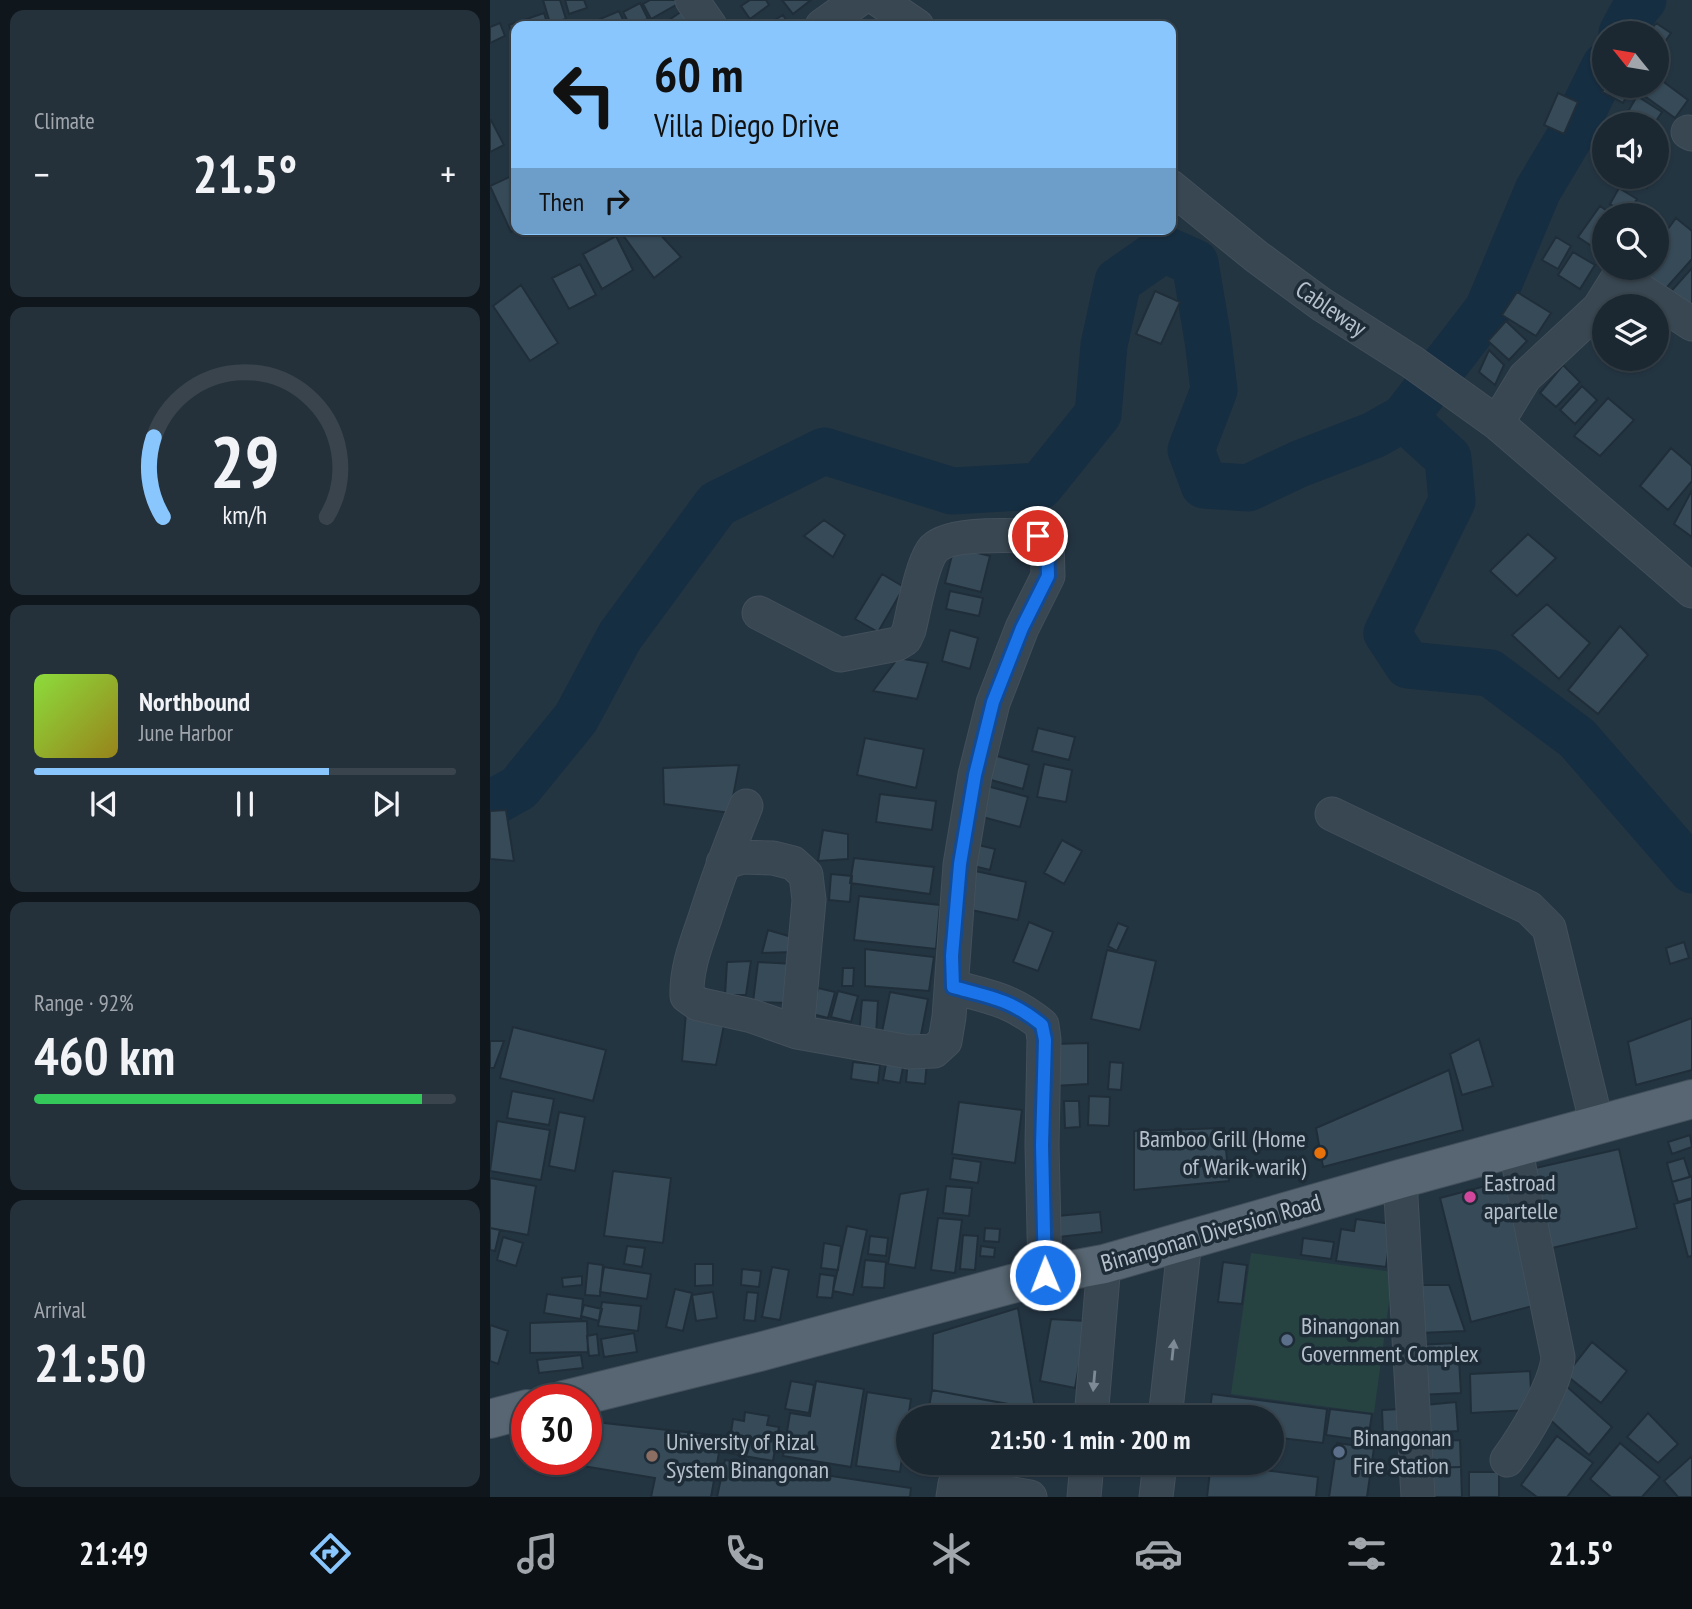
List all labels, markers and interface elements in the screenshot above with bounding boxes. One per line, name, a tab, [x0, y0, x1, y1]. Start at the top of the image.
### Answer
north arrow	[1592, 21, 1670, 98]
map controls	[1592, 21, 1669, 371]
text: 60 m	[654, 42, 743, 106]
icon: left	[539, 49, 630, 140]
text: Villa Diego Drive	[654, 104, 840, 146]
text: Climate	[34, 106, 95, 135]
button: sound	[1592, 112, 1669, 189]
text: 21.5°	[193, 140, 297, 207]
text: −	[34, 149, 50, 198]
text: +	[440, 149, 456, 198]
icon: right	[598, 182, 636, 220]
text: Then	[539, 185, 584, 218]
button: search	[1592, 203, 1669, 280]
street label: Cableway	[1290, 274, 1373, 343]
button: layers	[1592, 294, 1669, 371]
text: 29	[210, 414, 280, 508]
text: km/h	[223, 499, 267, 531]
pin	[1008, 506, 1068, 566]
icon: arrive	[1019, 517, 1057, 555]
text: Northbound	[139, 685, 250, 718]
text: June Harbor	[139, 718, 233, 747]
icon: previous	[85, 785, 123, 823]
icon: pause	[226, 785, 264, 823]
icon: next	[367, 785, 405, 823]
text: Range · 92%	[34, 988, 134, 1017]
text: 460 km	[34, 1022, 175, 1089]
place label: Bamboo Grill (Home of Warik-warik)	[1139, 1123, 1306, 1182]
marker: Bamboo Grill (Home of Warik-warik)	[1312, 1145, 1328, 1161]
place label: Eastroad apartelle	[1484, 1167, 1558, 1226]
street label: Binangonan Diversion Road	[1097, 1186, 1325, 1279]
marker: Eastroad apartelle	[1462, 1189, 1478, 1205]
position arrow	[1008, 1238, 1082, 1312]
text: Arrival	[34, 1295, 86, 1324]
place label: Binangonan Government Complex	[1301, 1310, 1479, 1369]
text: 21:50	[34, 1329, 146, 1396]
marker: Binangonan Government Complex	[1279, 1332, 1295, 1348]
one-way arrow	[1167, 1339, 1178, 1361]
one-way arrow	[1088, 1370, 1099, 1392]
speed limit sign: 30	[511, 1384, 602, 1475]
place label: Binangonan Fire Station	[1353, 1422, 1452, 1481]
text: 21:50 · 1 min · 200 m	[990, 1423, 1190, 1456]
place label: University of Rizal System Binangonan	[666, 1426, 829, 1485]
marker: Binangonan Fire Station	[1331, 1444, 1347, 1460]
marker: University of Rizal System Binangonan	[644, 1448, 660, 1464]
icon: directions	[306, 1529, 355, 1578]
icon: music	[513, 1529, 562, 1578]
icon: phone	[720, 1529, 769, 1578]
icon: climate	[927, 1529, 976, 1578]
icon: car	[1134, 1529, 1183, 1578]
icon: filters	[1342, 1529, 1391, 1578]
text: 21:49	[79, 1532, 148, 1574]
text: 21.5°	[1549, 1532, 1613, 1574]

